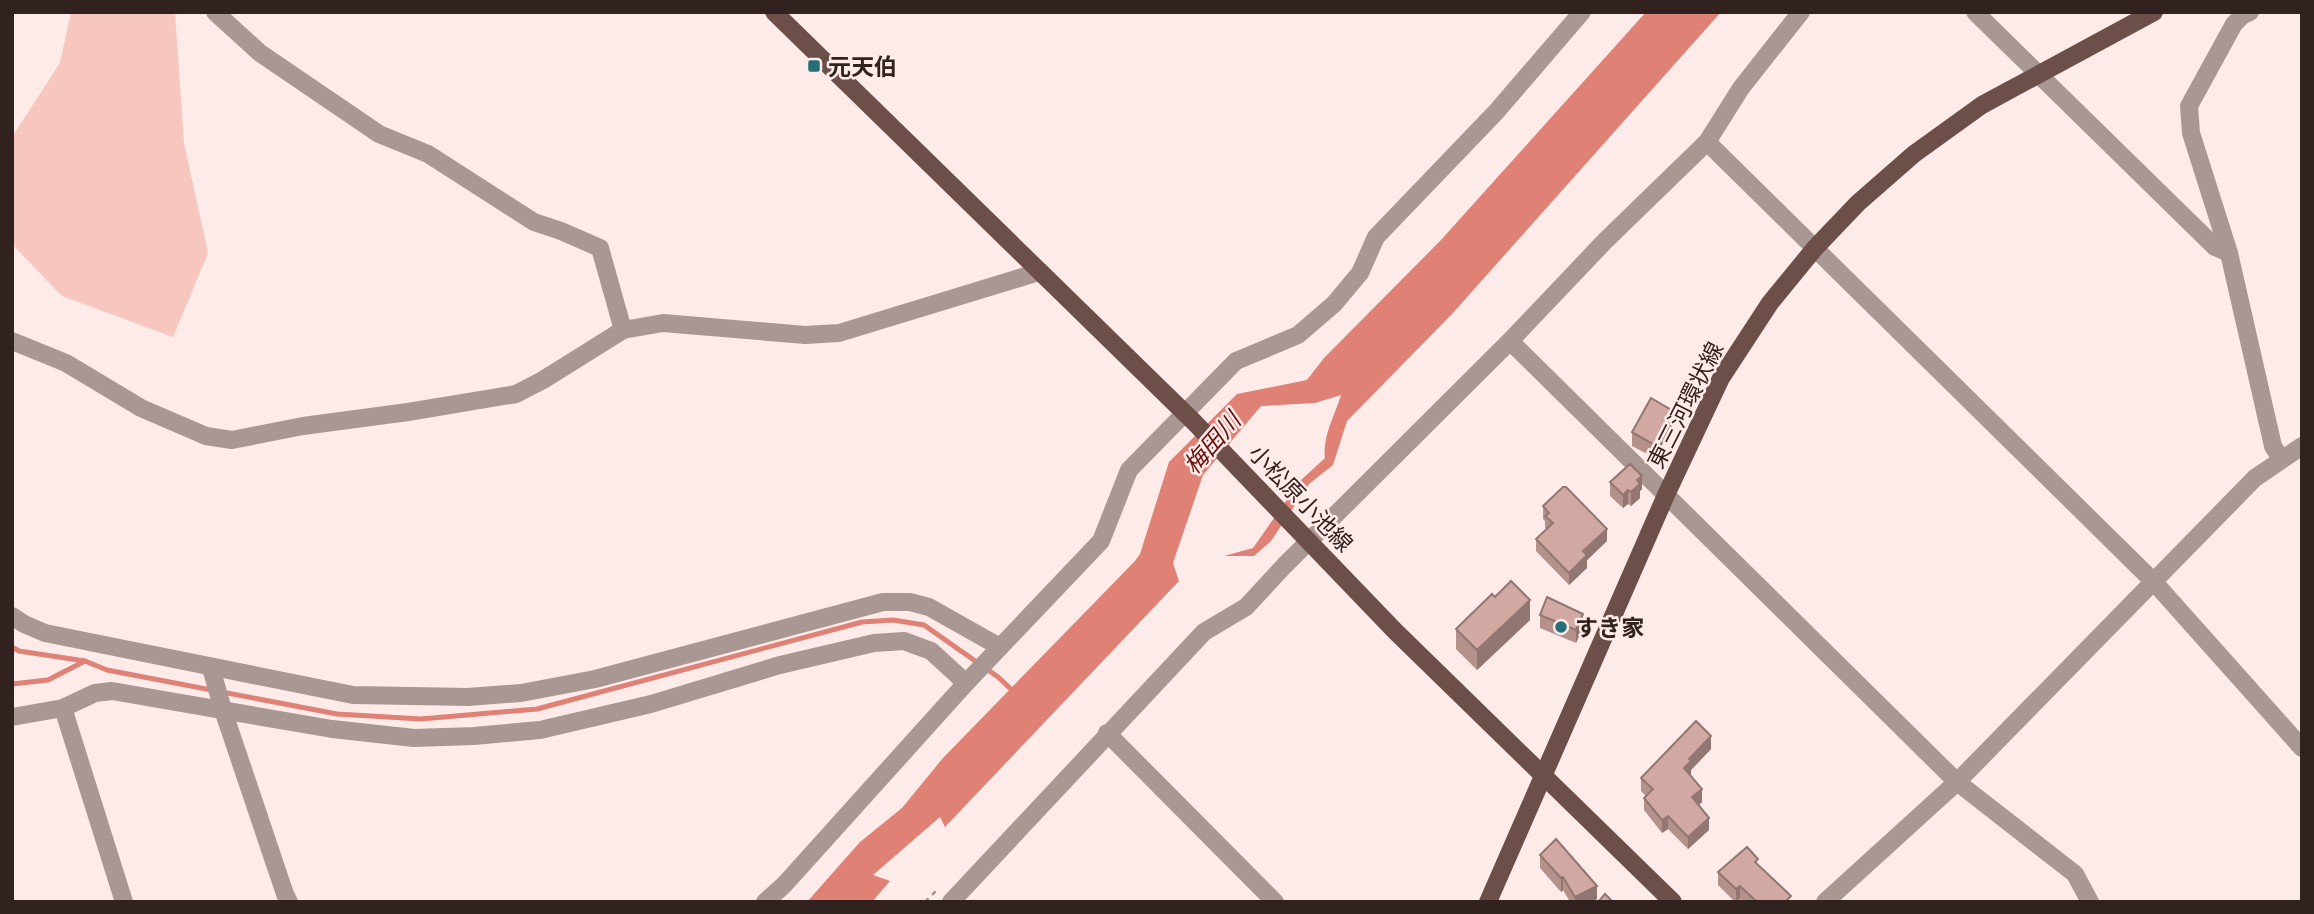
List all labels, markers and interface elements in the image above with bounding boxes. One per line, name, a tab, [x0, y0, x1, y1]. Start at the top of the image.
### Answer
place label: 元天伯	[828, 54, 897, 79]
marker: 元天伯	[806, 58, 822, 74]
street label: 東三河環状線	[1643, 338, 1727, 472]
water label: 梅田川	[1178, 405, 1248, 479]
street label: 小松原小池線	[1244, 440, 1358, 556]
place label: すき家	[1575, 615, 1644, 640]
marker: すき家	[1553, 619, 1569, 635]

